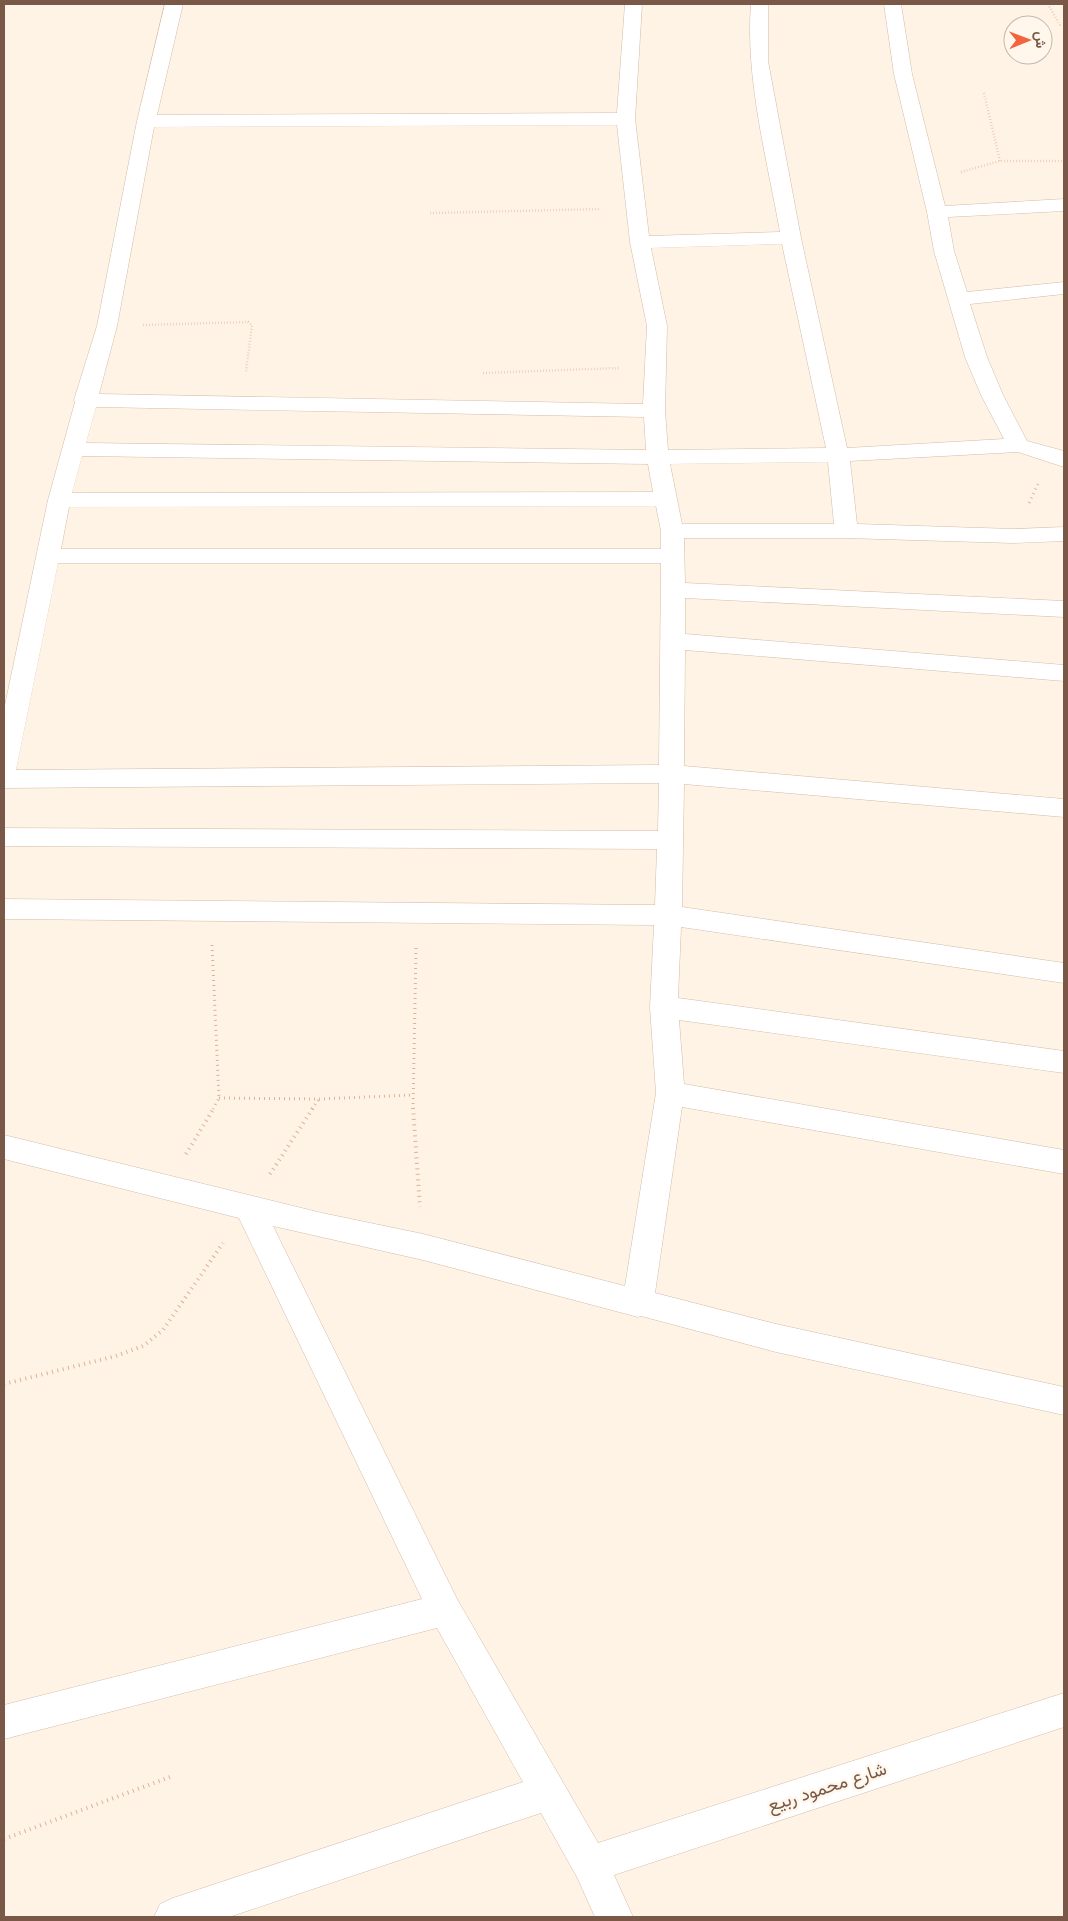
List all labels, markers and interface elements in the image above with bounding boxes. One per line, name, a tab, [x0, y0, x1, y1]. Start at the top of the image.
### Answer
north arrow	[1003, 15, 1053, 65]
text: ش	[1032, 31, 1051, 49]
street label: شارع محمود ربيع	[764, 1756, 890, 1818]

